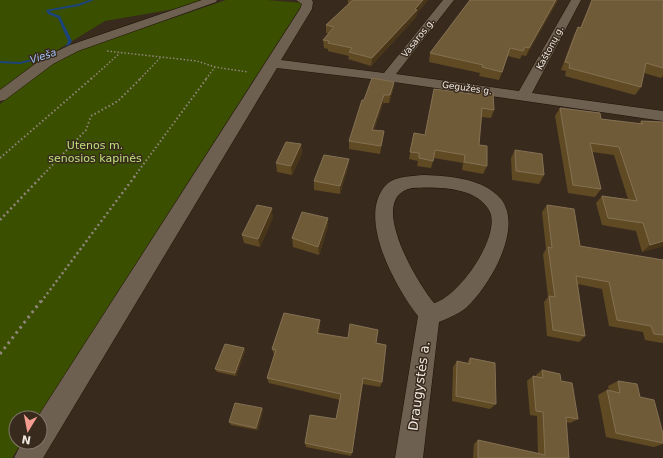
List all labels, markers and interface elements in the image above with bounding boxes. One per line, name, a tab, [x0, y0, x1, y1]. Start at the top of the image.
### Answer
street label: Vasaros g.	[400, 17, 436, 59]
street label: Kaštonų g.	[534, 25, 566, 71]
water label: Vieša	[28, 47, 58, 65]
street label: Gegužės g.	[441, 80, 493, 96]
park label: Utenos m. senosios kapinės	[48, 139, 142, 165]
street label: Draugystės a.	[405, 340, 433, 432]
north arrow	[8, 410, 48, 450]
text: N	[21, 432, 32, 447]

